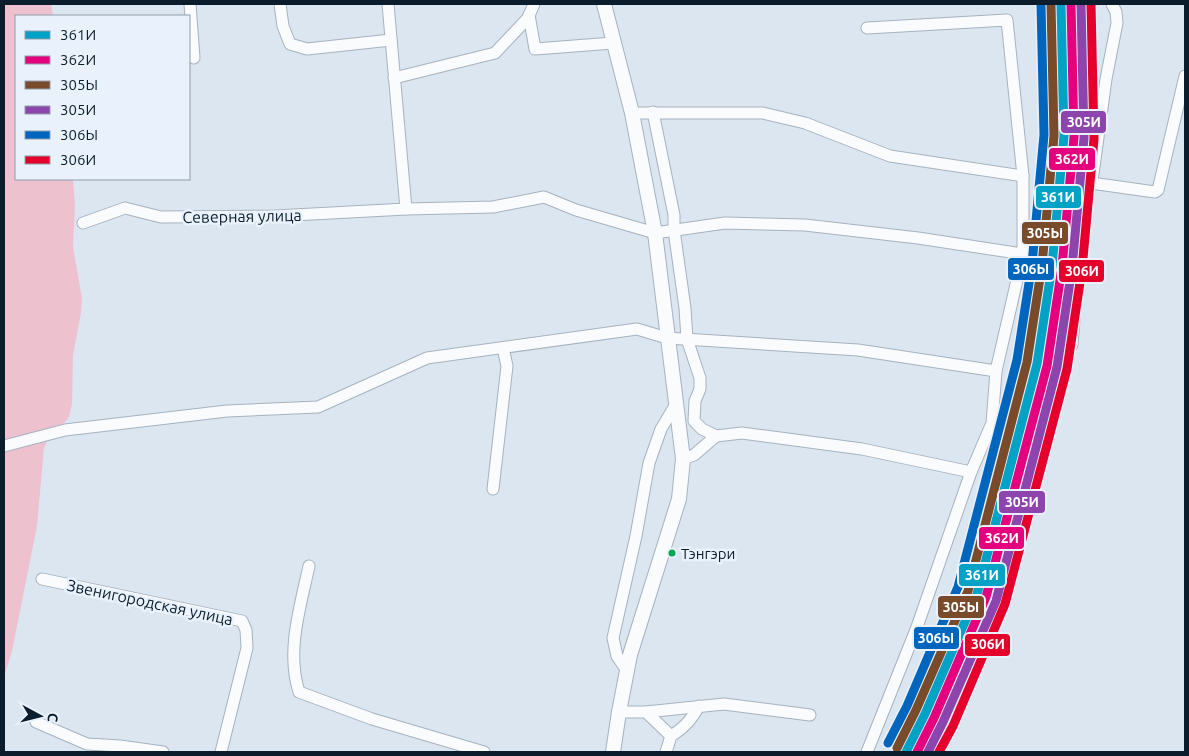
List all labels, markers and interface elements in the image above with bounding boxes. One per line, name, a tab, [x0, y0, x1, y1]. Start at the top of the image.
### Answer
legend	[15, 15, 190, 180]
text: 361И	[60, 26, 96, 43]
text: 362И	[60, 51, 96, 68]
text: 305Ы	[60, 76, 98, 93]
text: 305И	[60, 101, 96, 118]
line badge: 305И	[1060, 110, 1107, 134]
text: 305И	[1067, 114, 1101, 130]
text: 306Ы	[60, 126, 98, 143]
line badge: 362И	[1048, 147, 1096, 171]
text: 306И	[60, 151, 96, 168]
text: 362И	[1055, 151, 1089, 167]
line badge: 361И	[1035, 185, 1082, 209]
text: 361И	[1041, 189, 1075, 205]
street label: Северная улица	[182, 206, 302, 226]
line badge: 305Ы	[1021, 221, 1069, 245]
text: 305Ы	[1027, 225, 1063, 241]
line badge: 306Ы	[1007, 257, 1055, 281]
line badge: 306И	[1058, 259, 1105, 283]
text: 306Ы	[1013, 261, 1049, 277]
text: 306И	[1065, 263, 1099, 279]
line badge: 305И	[998, 490, 1046, 514]
text: 305И	[1005, 494, 1039, 510]
line badge: 362И	[978, 526, 1025, 550]
text: 362И	[985, 530, 1019, 546]
place label: Тэнгэри	[681, 545, 735, 562]
marker: Тэнгэри	[667, 548, 677, 558]
line badge: 361И	[958, 563, 1006, 587]
text: 361И	[965, 567, 999, 583]
street label: Звенигородская улица	[65, 576, 235, 628]
line badge: 305Ы	[937, 595, 985, 619]
text: 305Ы	[943, 599, 979, 615]
line badge: 306Ы	[913, 626, 960, 650]
text: 306Ы	[918, 630, 954, 646]
line badge: 306И	[964, 633, 1011, 657]
text: 306И	[971, 636, 1005, 652]
north arrow	[15, 691, 65, 741]
text: С	[44, 712, 61, 723]

